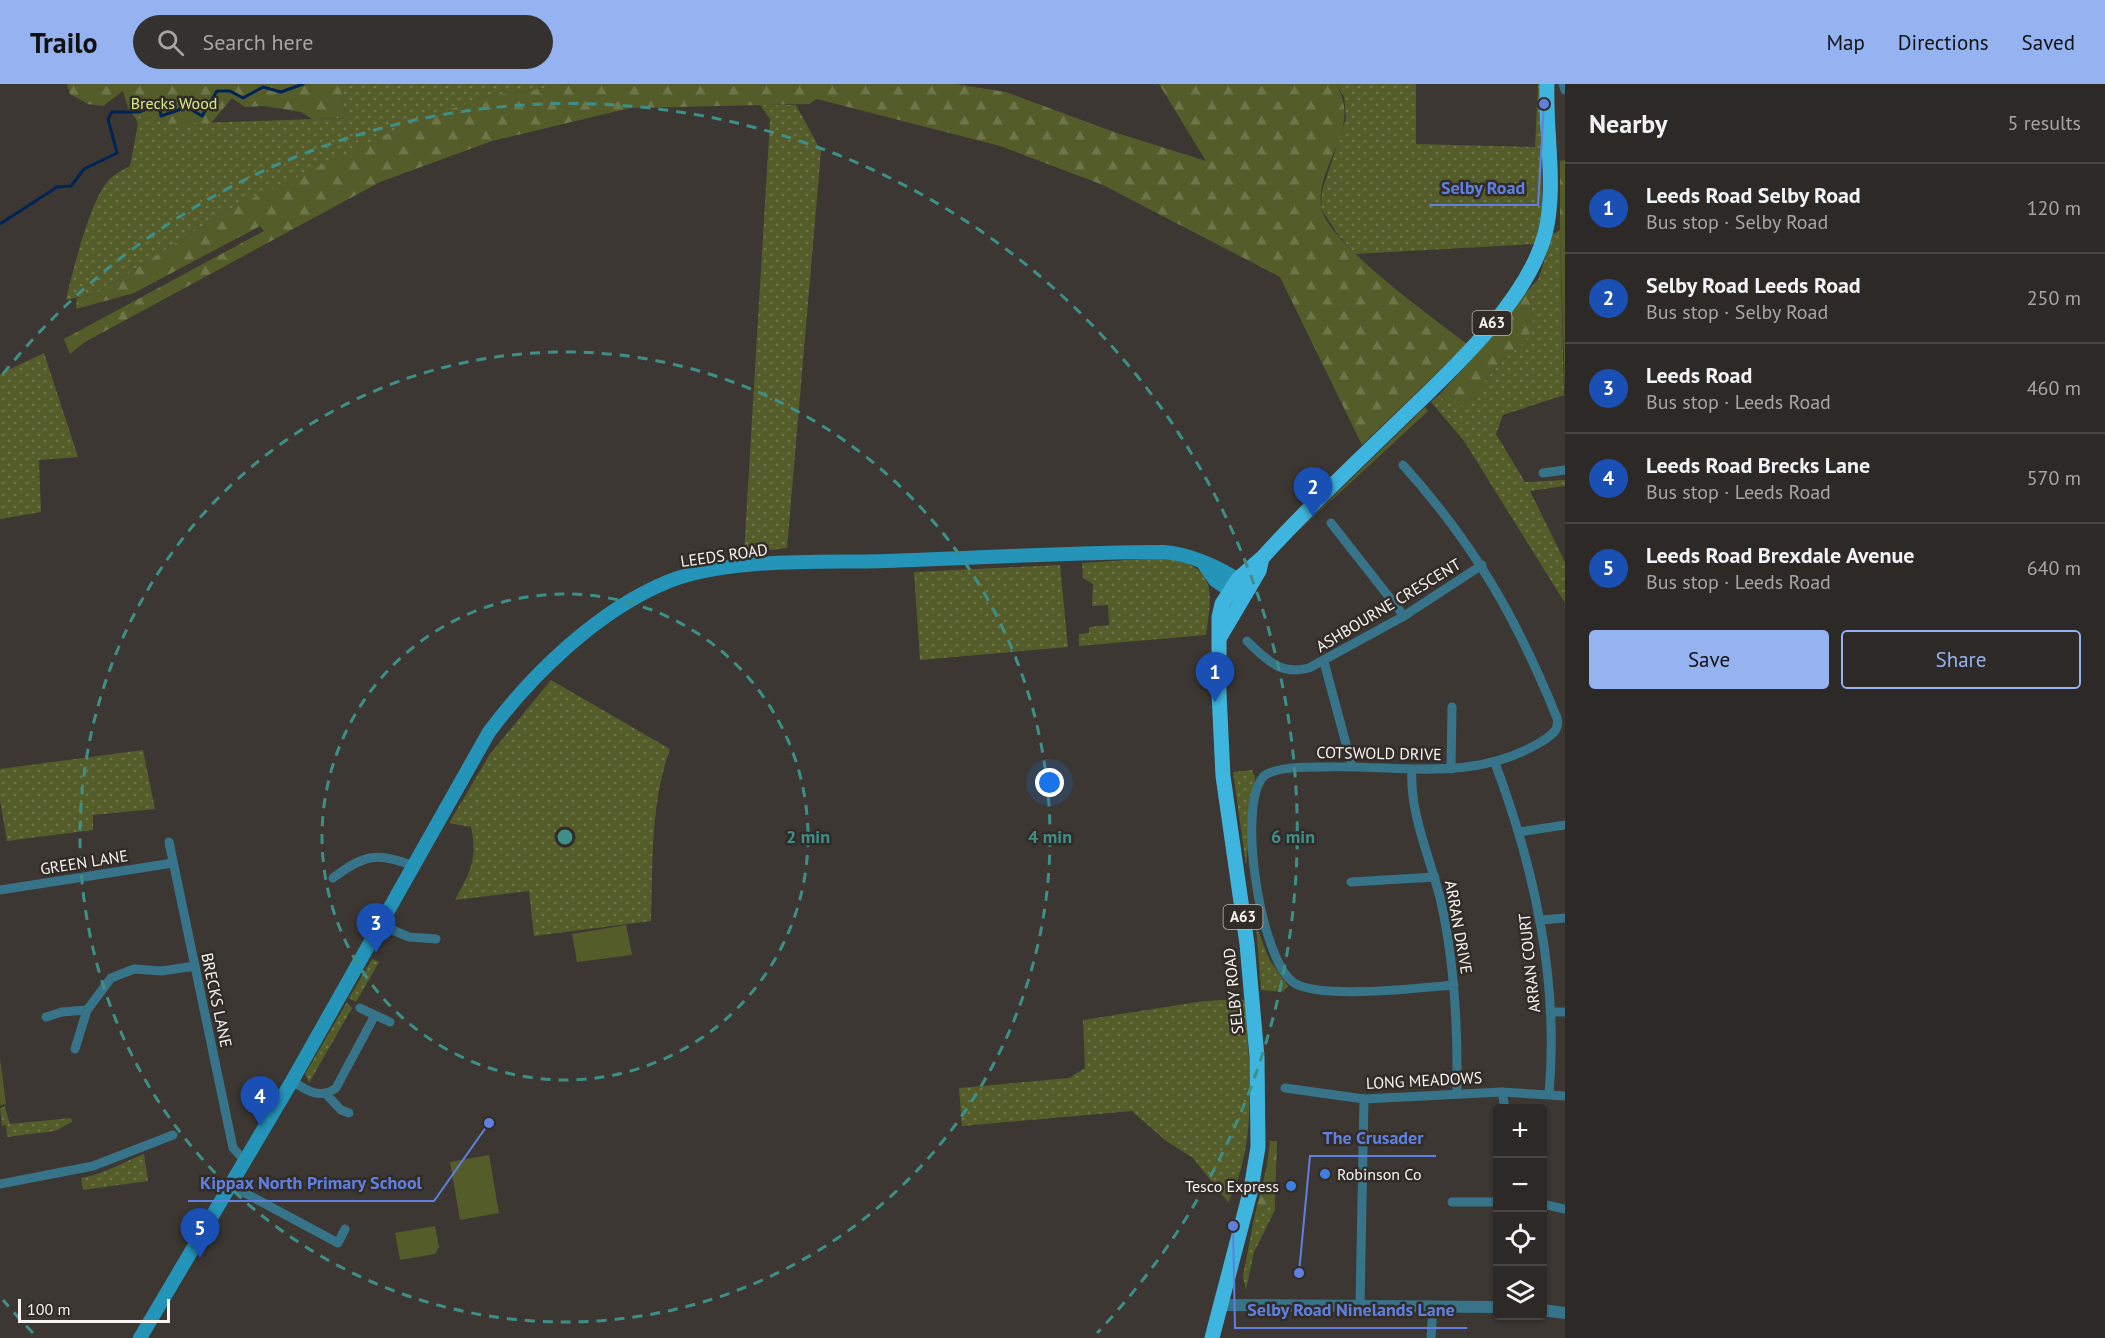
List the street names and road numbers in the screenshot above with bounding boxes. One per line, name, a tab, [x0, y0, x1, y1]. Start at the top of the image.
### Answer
road number: A63	[1472, 311, 1512, 335]
street label: LEEDS ROAD	[679, 539, 769, 571]
street label: ASHBOURNE CRESCENT	[1312, 554, 1464, 656]
street label: COTSWOLD DRIVE	[1316, 742, 1442, 764]
street label: GREEN LANE	[39, 845, 129, 879]
street label: ARRAN DRIVE	[1441, 879, 1477, 975]
road number: A63	[1224, 905, 1262, 929]
street label: ARRAN COURT	[1514, 912, 1544, 1014]
street label: SELBY ROAD	[1219, 947, 1247, 1035]
street label: BRECKS LANE	[197, 951, 237, 1049]
street label: LONG MEADOWS	[1365, 1067, 1483, 1093]

